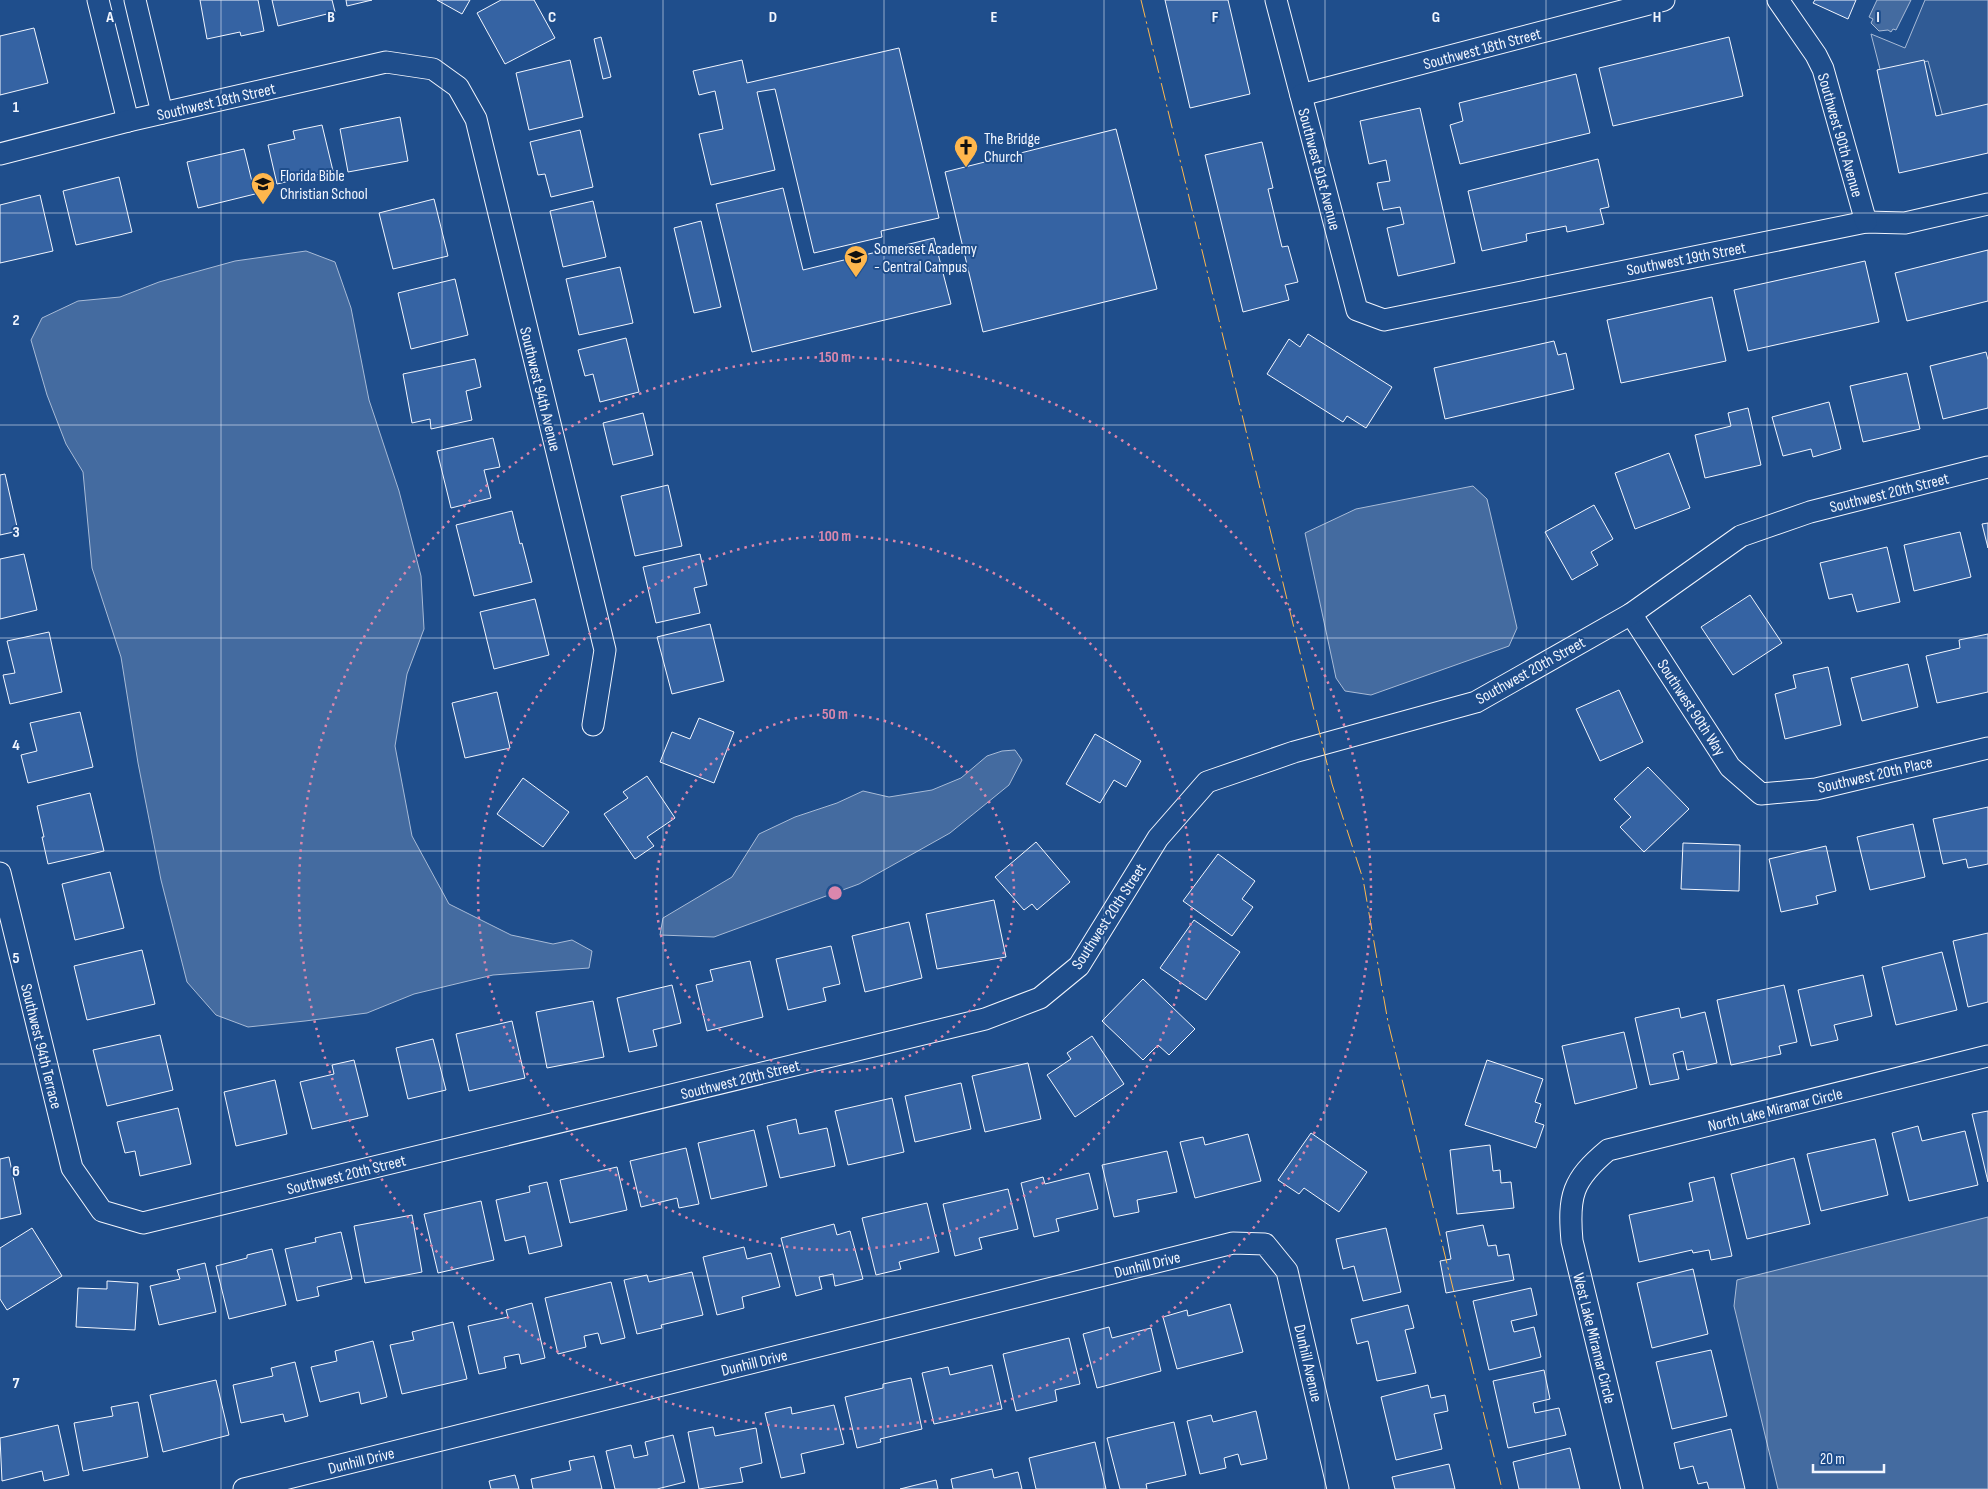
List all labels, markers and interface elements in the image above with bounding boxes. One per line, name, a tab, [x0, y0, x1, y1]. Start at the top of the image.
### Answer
text: A	[105, 8, 114, 27]
text: B	[327, 8, 335, 27]
text: C	[548, 8, 556, 27]
text: D	[769, 8, 777, 27]
text: E	[991, 8, 998, 27]
text: F	[1212, 8, 1219, 27]
text: G	[1432, 8, 1440, 27]
text: H	[1653, 8, 1661, 27]
text: I	[1876, 8, 1880, 27]
street label: Southwest 18th Street	[1421, 25, 1543, 74]
street label: Southwest 90th Avenue	[1813, 71, 1866, 200]
street label: Southwest 18th Street	[155, 80, 278, 125]
text: 1	[13, 98, 20, 117]
street label: Southwest 91st Avenue	[1293, 106, 1344, 232]
place label: The Bridge Church	[984, 130, 1040, 167]
church icon: The Bridge Church	[953, 134, 979, 168]
place label: Florida Bible Christian School	[280, 167, 368, 204]
school or university icon: Florida Bible Christian School	[250, 171, 276, 205]
street label: Southwest 19th Street	[1625, 239, 1748, 280]
place label: Somerset Academy - Central Campus	[874, 240, 977, 277]
school or university icon: Somerset Academy - Central Campus	[843, 244, 869, 278]
text: 2	[12, 311, 20, 330]
street label: Southwest 94th Avenue	[515, 325, 564, 454]
text: 150 m	[819, 348, 851, 367]
street label: Southwest 20th Street	[1828, 469, 1951, 517]
text: 3	[12, 523, 20, 542]
text: 100 m	[819, 527, 851, 546]
street label: Southwest 20th Street	[1473, 633, 1589, 709]
street label: Southwest 90th Way	[1653, 656, 1729, 760]
text: 50 m	[822, 705, 848, 724]
text: 4	[12, 736, 20, 755]
street label: Southwest 20th Place	[1816, 753, 1935, 798]
street label: Southwest 20th Street	[1068, 860, 1151, 973]
centre of rings	[826, 884, 844, 902]
text: 5	[12, 949, 20, 968]
street label: Southwest 94th Terrace	[16, 982, 65, 1111]
street label: Southwest 20th Street	[679, 1056, 802, 1104]
street label: North Lake Miramar Circle	[1706, 1085, 1845, 1136]
street label: Southwest 20th Street	[285, 1151, 408, 1199]
text: 6	[12, 1162, 20, 1181]
street label: Dunhill Drive	[1112, 1248, 1182, 1283]
street label: West Lake Miramar Circle	[1568, 1271, 1619, 1406]
street label: Dunhill Avenue	[1289, 1323, 1326, 1404]
street label: Dunhill Drive	[719, 1346, 789, 1381]
text: 7	[13, 1374, 20, 1393]
scale bar	[1813, 1442, 1884, 1474]
street label: Dunhill Drive	[326, 1444, 396, 1479]
text: 20 m	[1820, 1450, 1845, 1469]

